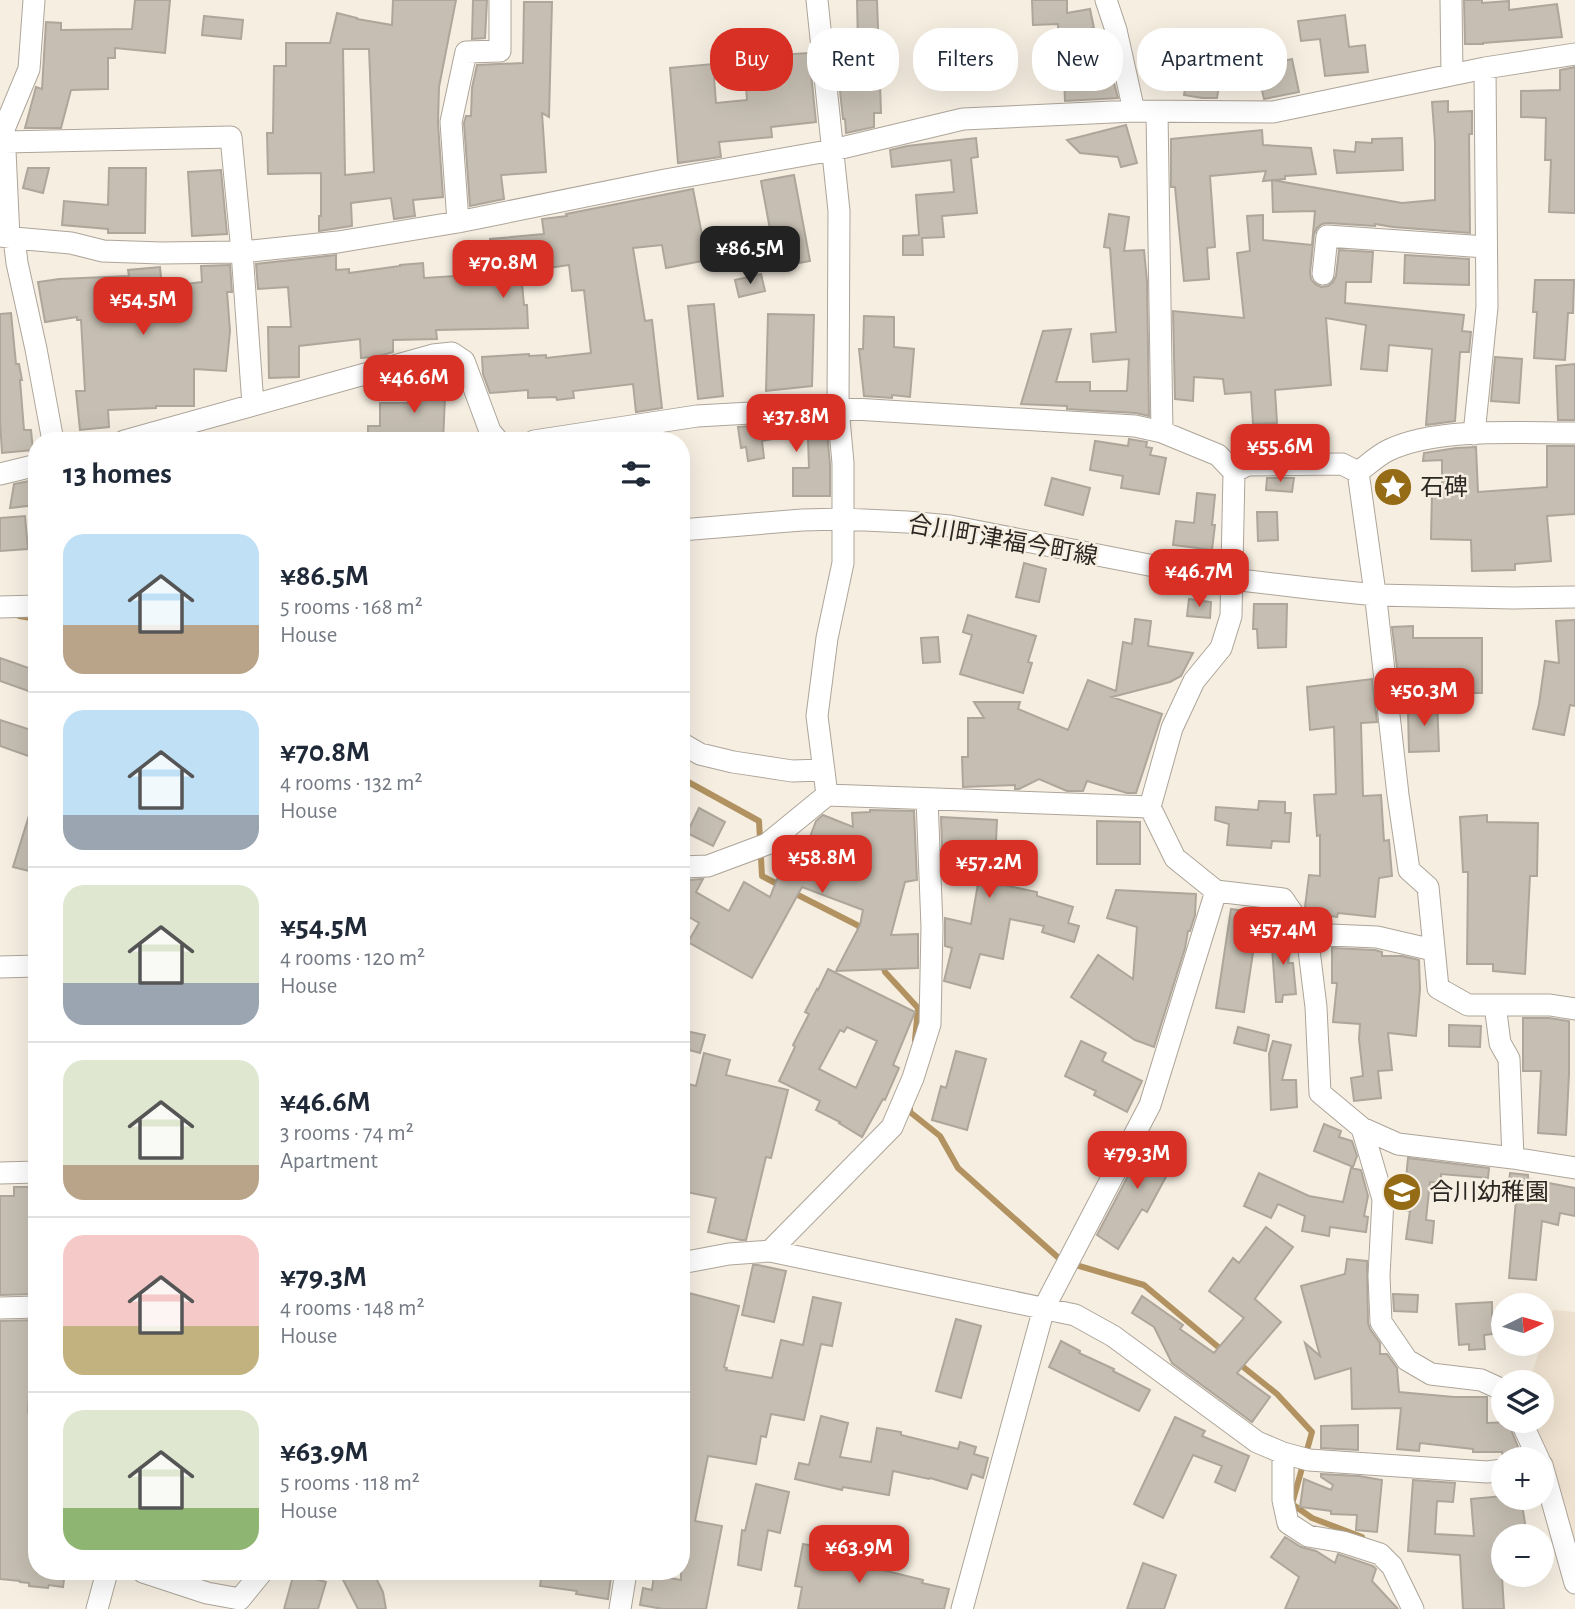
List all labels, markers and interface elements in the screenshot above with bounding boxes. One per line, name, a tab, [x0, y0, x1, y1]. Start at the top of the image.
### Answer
chip: Buy	[710, 28, 793, 91]
chip: Rent	[807, 28, 899, 91]
chip: Filters	[913, 28, 1018, 91]
chip: New	[1032, 28, 1123, 91]
chip: Apartment	[1137, 28, 1287, 91]
pin: ¥86.5M	[693, 226, 807, 286]
text: ¥86.5M	[716, 237, 784, 260]
pin: ¥70.8M	[446, 240, 560, 300]
text: ¥70.8M	[469, 251, 537, 274]
pin: ¥54.5M	[86, 278, 200, 337]
text: ¥54.5M	[109, 288, 177, 311]
pin: ¥46.6M	[357, 356, 471, 415]
text: ¥46.6M	[379, 366, 449, 389]
pin: ¥37.8M	[739, 394, 853, 454]
text: ¥37.8M	[763, 405, 829, 428]
pin: ¥55.6M	[1223, 424, 1337, 484]
text: ¥55.6M	[1247, 435, 1313, 458]
icon: filters	[617, 455, 655, 493]
text: 13 homes	[63, 459, 172, 489]
place icon: 石碑	[1372, 466, 1414, 508]
place label: 石碑	[1420, 474, 1468, 500]
street label: 合川町津福今町線	[906, 511, 1100, 569]
pin: ¥46.7M	[1142, 550, 1256, 609]
text: ¥46.7M	[1165, 560, 1233, 583]
text: ¥86.5M	[280, 561, 369, 591]
icon: home	[119, 562, 203, 646]
text: 5 rooms · 168 m²	[280, 596, 423, 619]
text: House	[280, 624, 337, 647]
pin: ¥50.3M	[1367, 668, 1481, 728]
text: ¥50.3M	[1390, 679, 1458, 702]
text: ¥70.8M	[280, 737, 370, 767]
icon: home	[119, 738, 203, 822]
text: 4 rooms · 132 m²	[280, 772, 422, 795]
text: House	[280, 800, 337, 823]
pin: ¥58.8M	[765, 836, 879, 895]
pin: ¥57.2M	[932, 841, 1046, 900]
text: ¥58.8M	[788, 846, 856, 869]
text: ¥57.2M	[956, 851, 1022, 874]
pin: ¥57.4M	[1226, 908, 1340, 967]
text: ¥54.5M	[280, 912, 368, 942]
icon: home	[119, 913, 203, 997]
text: ¥57.4M	[1249, 918, 1317, 941]
text: 4 rooms · 120 m²	[280, 947, 425, 970]
text: House	[280, 975, 337, 998]
text: ¥46.6M	[280, 1087, 371, 1117]
icon: home	[119, 1088, 203, 1172]
text: 3 rooms · 74 m²	[280, 1122, 414, 1145]
pin: ¥79.3M	[1080, 1132, 1194, 1191]
text: ¥79.3M	[1104, 1142, 1170, 1165]
text: Apartment	[280, 1150, 378, 1173]
school or university icon: 合川幼稚園	[1381, 1171, 1423, 1213]
place label: 合川幼稚園	[1429, 1179, 1549, 1205]
text: ¥79.3M	[280, 1262, 367, 1292]
icon: home	[119, 1263, 203, 1347]
north arrow	[1491, 1293, 1554, 1356]
map controls	[1491, 1293, 1554, 1587]
text: 4 rooms · 148 m²	[280, 1297, 425, 1320]
text: House	[280, 1325, 337, 1348]
button: layers	[1491, 1370, 1554, 1433]
text: ¥63.9M	[280, 1437, 368, 1467]
icon: home	[119, 1438, 203, 1522]
button: +	[1491, 1447, 1554, 1510]
text: 5 rooms · 118 m²	[280, 1472, 420, 1495]
text: House	[280, 1500, 337, 1523]
button: −	[1491, 1524, 1554, 1587]
pin: ¥63.9M	[802, 1526, 916, 1585]
text: ¥63.9M	[825, 1536, 893, 1559]

